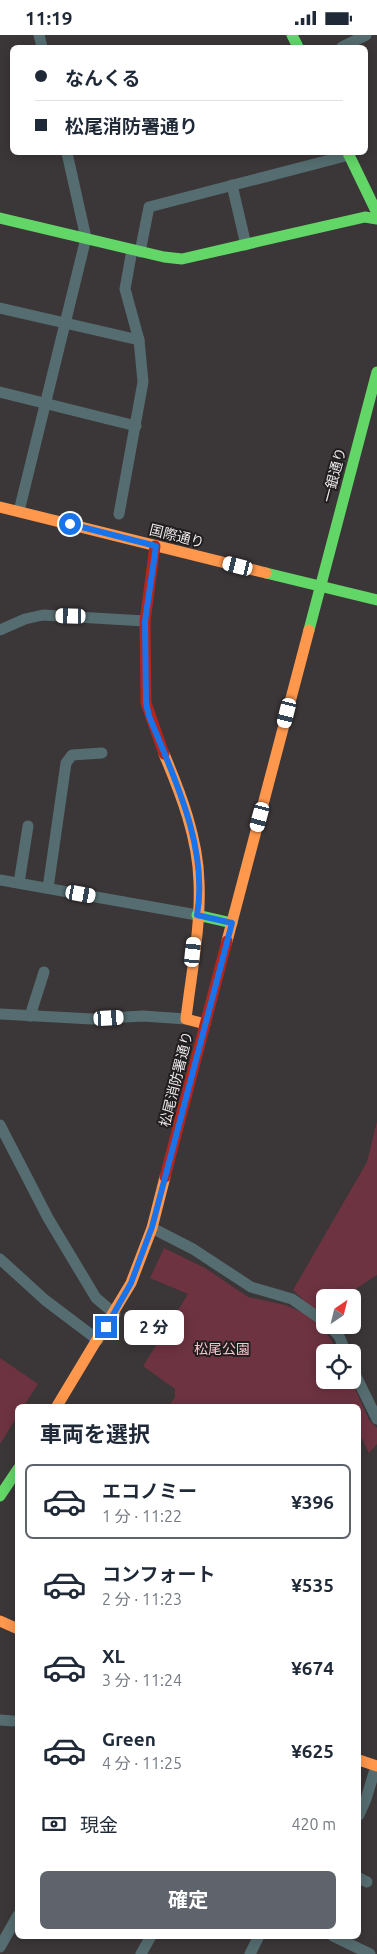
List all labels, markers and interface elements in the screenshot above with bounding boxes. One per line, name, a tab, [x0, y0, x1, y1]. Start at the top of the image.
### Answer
text: 11:19	[25, 7, 73, 29]
text: なんくる	[65, 67, 141, 89]
text: 松尾消防署通り	[65, 115, 198, 137]
street label: 一銀通り	[319, 446, 349, 504]
route start	[59, 513, 81, 535]
street label: 国際通り	[148, 521, 206, 551]
car	[221, 555, 254, 577]
car	[55, 608, 86, 624]
car	[276, 697, 297, 729]
car	[248, 801, 271, 833]
car	[64, 884, 97, 904]
car	[183, 936, 202, 968]
car	[93, 1010, 124, 1026]
street label: 松尾消防署通り	[156, 1030, 196, 1128]
north arrow	[316, 1289, 361, 1334]
map controls	[316, 1289, 361, 1389]
callout: 2 分	[124, 1309, 184, 1345]
route end	[95, 1316, 117, 1338]
text: 2 分	[140, 1318, 168, 1336]
park label: 松尾公園	[194, 1341, 250, 1357]
button: locate	[316, 1344, 361, 1389]
text: 車両を選択	[40, 1421, 150, 1446]
icon: car	[42, 1479, 87, 1524]
text: エコノミー	[102, 1480, 197, 1502]
text: ¥396	[291, 1491, 334, 1513]
text: 1 分 · 11:22	[102, 1507, 182, 1525]
icon: car	[42, 1562, 87, 1607]
text: コンフォート	[102, 1563, 215, 1585]
text: ¥535	[291, 1574, 334, 1596]
text: 2 分 · 11:23	[102, 1590, 182, 1608]
icon: car	[42, 1645, 87, 1690]
text: XL	[102, 1645, 125, 1667]
text: ¥674	[291, 1657, 334, 1679]
text: 3 分 · 11:24	[102, 1671, 182, 1689]
icon: car	[42, 1728, 87, 1773]
text: Green	[102, 1728, 156, 1750]
text: ¥625	[291, 1740, 334, 1762]
text: 4 分 · 11:25	[102, 1754, 182, 1772]
icon: cash	[40, 1810, 68, 1838]
text: 現金	[80, 1814, 118, 1836]
text: 420 m	[291, 1815, 336, 1833]
button: 確定	[40, 1871, 336, 1929]

